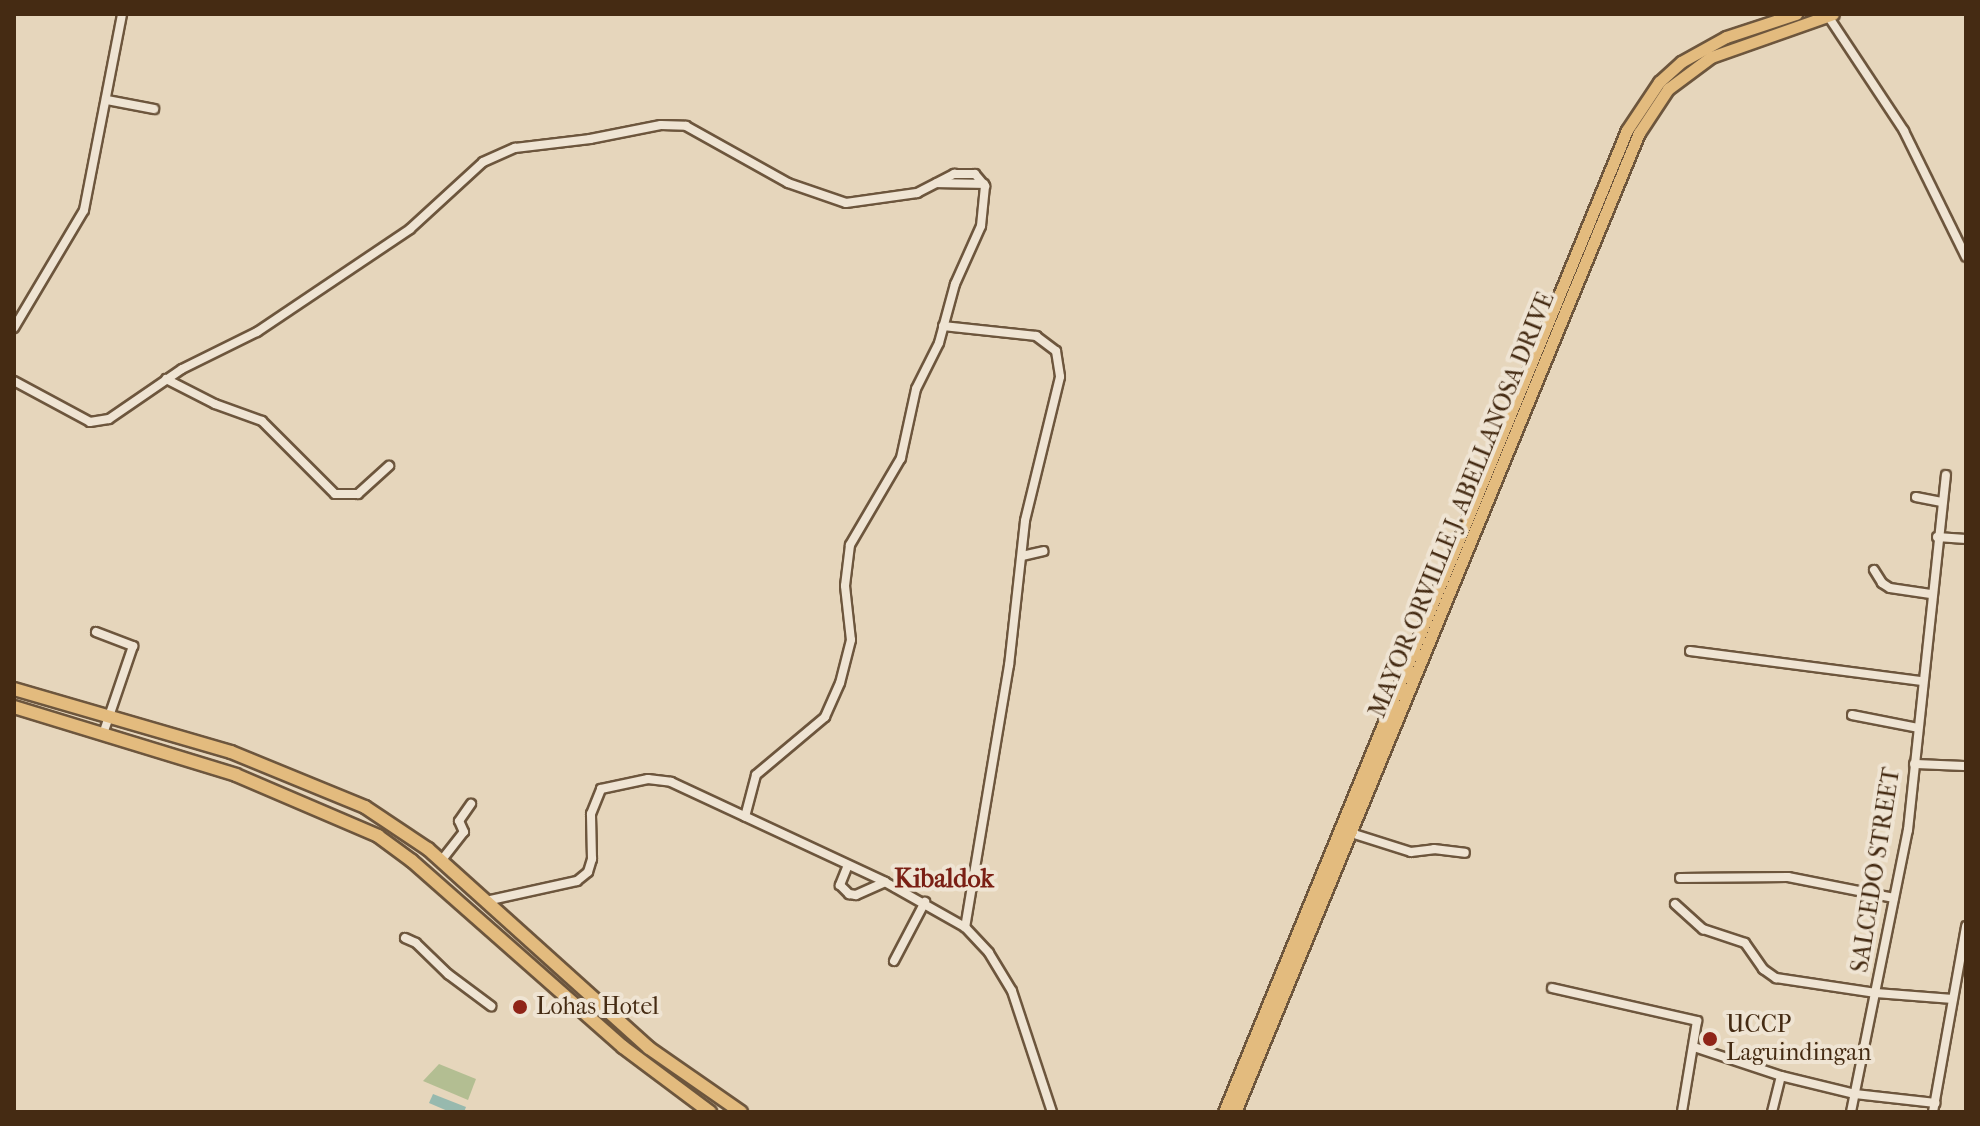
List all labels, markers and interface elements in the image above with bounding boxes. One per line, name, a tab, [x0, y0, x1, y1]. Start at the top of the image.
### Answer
street label: MAYOR ORVILLE J. ABELLANOSA DRIVE	[1363, 288, 1561, 722]
street label: SALCEDO STREET	[1846, 765, 1906, 975]
district label: Kibaldok	[894, 863, 994, 895]
place label: Lohas Hotel	[536, 993, 659, 1021]
marker: Lohas Hotel	[511, 998, 529, 1016]
place label: UCCP Laguindingan	[1726, 1011, 1871, 1067]
marker: UCCP Laguindingan	[1701, 1030, 1719, 1048]

